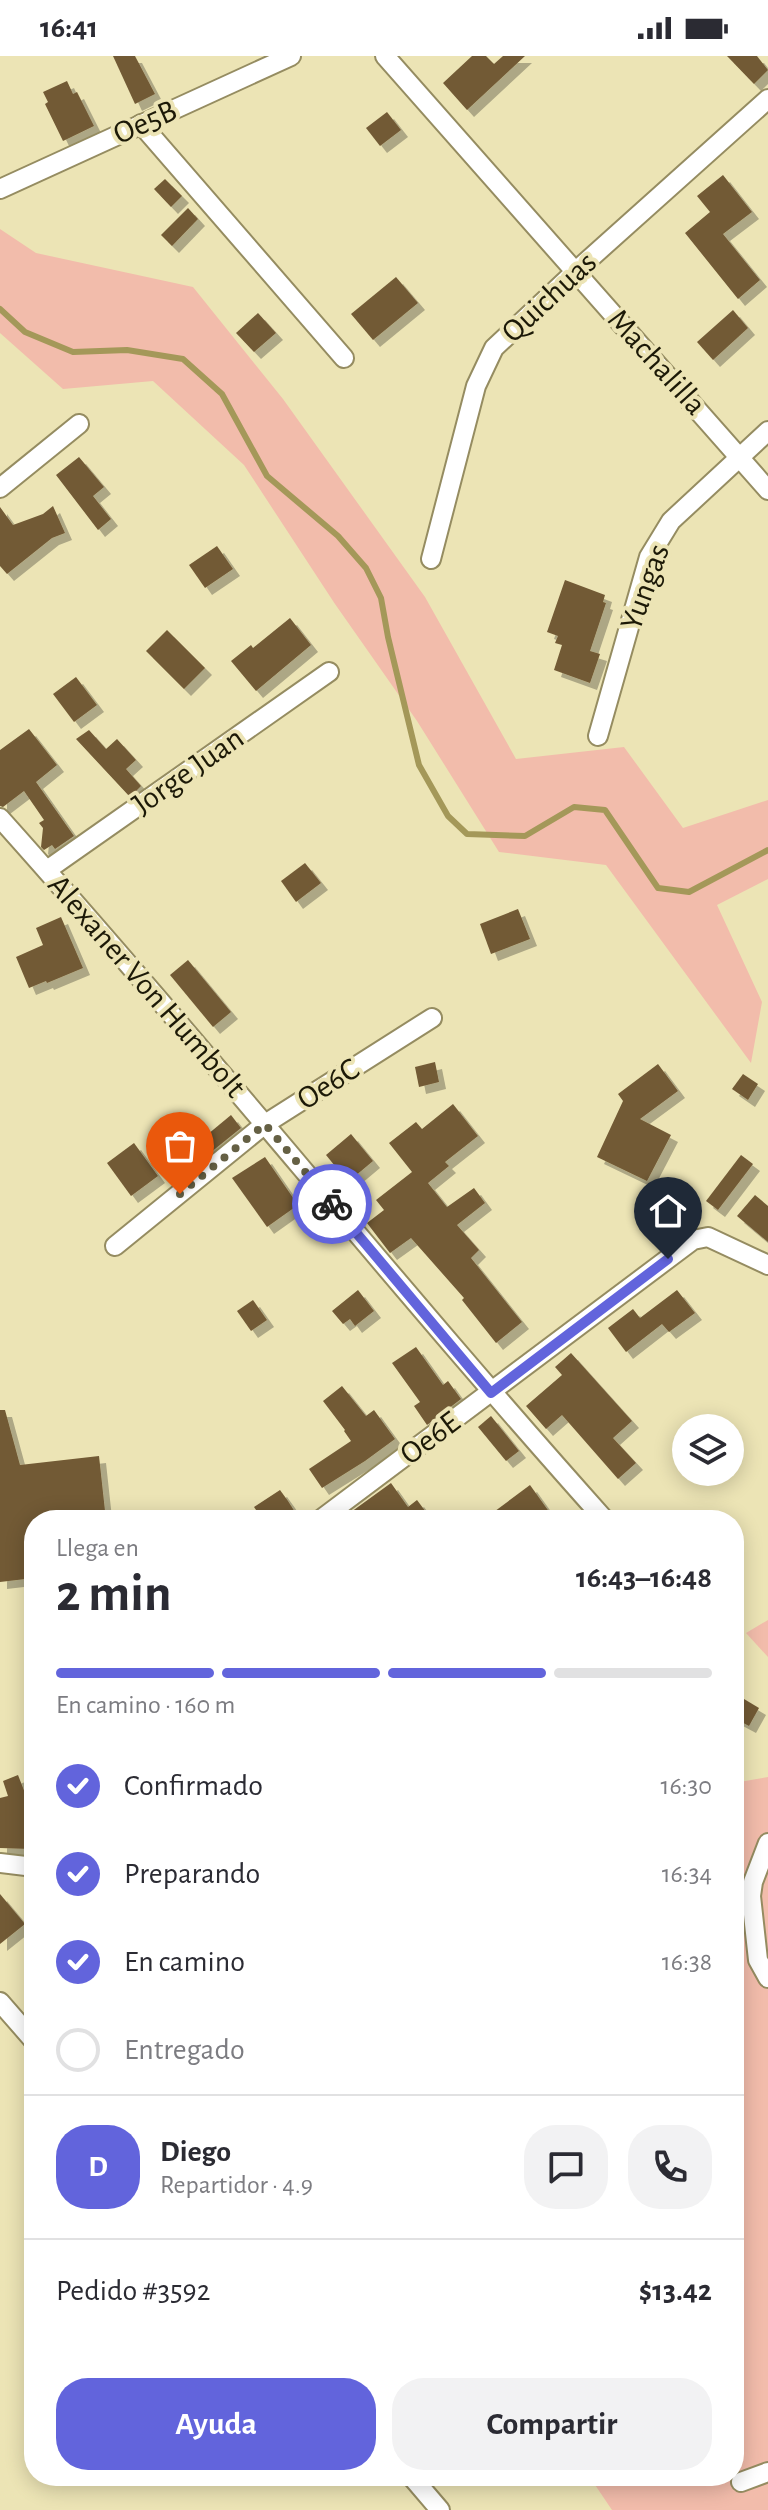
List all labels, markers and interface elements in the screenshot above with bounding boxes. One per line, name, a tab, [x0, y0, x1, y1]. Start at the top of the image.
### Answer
text: 16:41	[40, 13, 98, 43]
street label: Oe5B	[109, 94, 181, 150]
street label: Quichuas	[496, 246, 602, 348]
street label: Machalilla	[602, 303, 712, 421]
street label: Yungas	[615, 540, 675, 634]
street label: Jorge Juan	[127, 721, 249, 821]
street label: Alexaner Von Humbolt	[42, 869, 252, 1103]
street label: Oe6C	[291, 1052, 365, 1116]
pin	[146, 1112, 214, 1194]
icon: bag	[158, 1124, 202, 1168]
courier	[292, 1164, 372, 1244]
pin	[634, 1177, 702, 1259]
icon: bike	[310, 1182, 354, 1226]
icon: home	[646, 1189, 690, 1233]
street label: Oe6E	[394, 1405, 466, 1471]
map controls	[672, 1414, 744, 1486]
button: layers	[672, 1414, 744, 1486]
text: Llega en	[56, 1535, 139, 1561]
text: 16:43–16:48	[576, 1563, 712, 1593]
text: 2 min	[56, 1568, 171, 1620]
text: En camino · 160 m	[56, 1692, 235, 1718]
icon: check	[56, 1764, 100, 1808]
text: Confirmado	[124, 1771, 263, 1801]
text: 16:30	[660, 1773, 712, 1799]
icon: check	[56, 1852, 100, 1896]
text: Preparando	[124, 1859, 260, 1889]
text: 16:34	[662, 1861, 712, 1887]
icon: check	[56, 1940, 100, 1984]
text: En camino	[124, 1947, 245, 1977]
text: 16:38	[662, 1949, 712, 1975]
text: Entregado	[124, 2035, 245, 2065]
button: chat	[524, 2125, 608, 2209]
button: phone	[628, 2125, 712, 2209]
text: Diego	[160, 2137, 231, 2167]
text: D	[88, 2152, 108, 2182]
text: Repartidor · 4.9	[160, 2172, 313, 2198]
text: Pedido #3592	[56, 2276, 210, 2306]
text: $13.42	[639, 2276, 712, 2306]
button: Ayuda	[56, 2378, 376, 2470]
button: Compartir	[392, 2378, 712, 2470]

